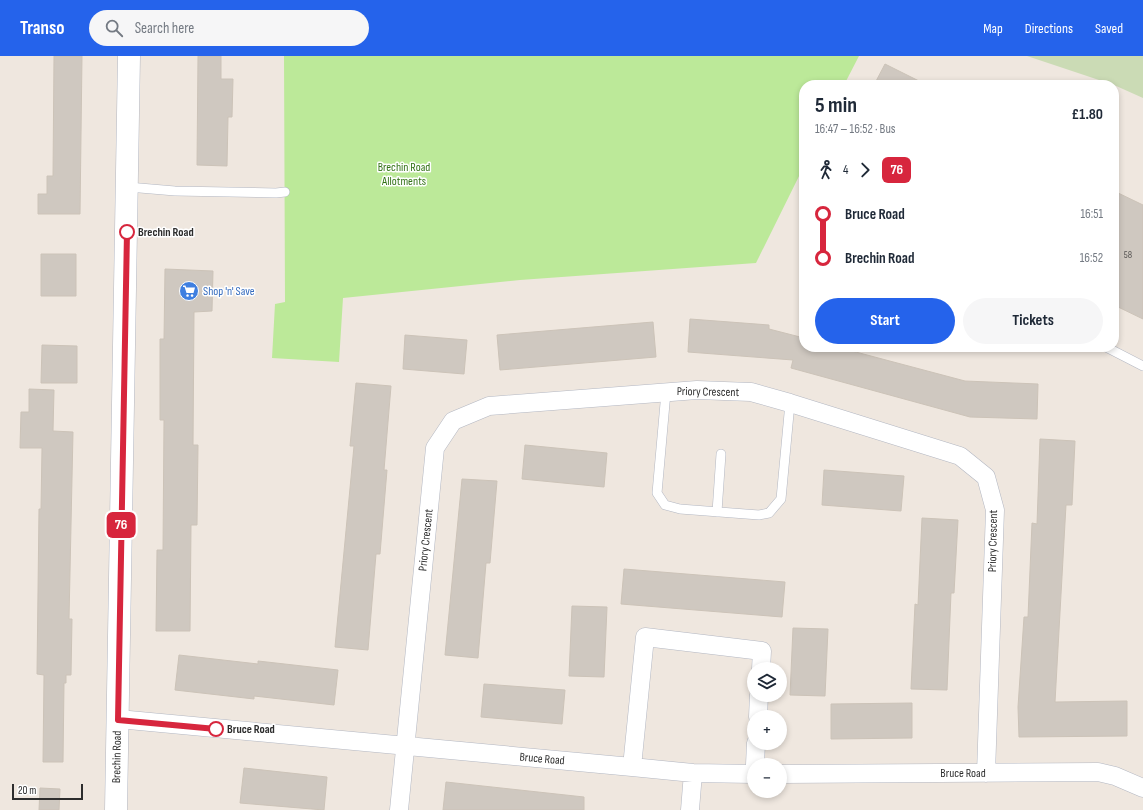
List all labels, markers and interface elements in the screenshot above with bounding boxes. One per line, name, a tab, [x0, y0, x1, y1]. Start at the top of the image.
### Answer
search box	[89, 10, 369, 46]
text: Transo	[20, 17, 65, 40]
icon: search	[103, 17, 125, 39]
text: Search here	[135, 19, 194, 38]
text: Map	[983, 20, 1003, 37]
text: Directions	[1025, 20, 1073, 37]
text: Saved	[1095, 20, 1123, 37]
text: 5 min	[815, 92, 857, 119]
text: £1.80	[1071, 105, 1103, 124]
text: 16:47 – 16:52 · Bus	[815, 121, 896, 137]
icon: walk	[815, 159, 837, 181]
icon: forward	[854, 159, 876, 181]
park label: Brechin Road Allotments	[378, 160, 430, 189]
text: 76	[890, 161, 903, 178]
text: 4	[843, 162, 848, 178]
text: Bruce Road	[845, 205, 905, 224]
text: 16:51	[1081, 206, 1103, 222]
marker: Brechin Road	[119, 224, 135, 240]
place label: Brechin Road	[138, 225, 194, 240]
text: Brechin Road	[845, 249, 915, 268]
house number: 58	[1124, 249, 1132, 261]
text: 16:52	[1080, 250, 1103, 266]
supermarket icon: Shop 'n' Save	[178, 280, 200, 302]
place label: Shop 'n' Save	[203, 284, 255, 299]
button: Start	[815, 298, 955, 344]
button: Tickets	[963, 298, 1103, 344]
street label: Priory Crescent	[677, 384, 740, 400]
street label: Priory Crescent	[415, 508, 437, 572]
street label: Priory Crescent	[985, 509, 1001, 572]
line badge: 76	[103, 512, 139, 538]
text: 76	[115, 516, 127, 533]
map controls	[747, 662, 787, 798]
button: layers	[747, 662, 787, 702]
button: +	[747, 710, 787, 750]
marker: Bruce Road	[208, 721, 224, 737]
place label: Bruce Road	[227, 722, 275, 737]
street label: Brechin Road	[109, 731, 125, 783]
street label: Bruce Road	[519, 750, 565, 768]
button: −	[747, 758, 787, 798]
street label: Bruce Road	[940, 766, 986, 781]
scale bar	[12, 782, 83, 801]
text: 20 m	[18, 784, 36, 797]

